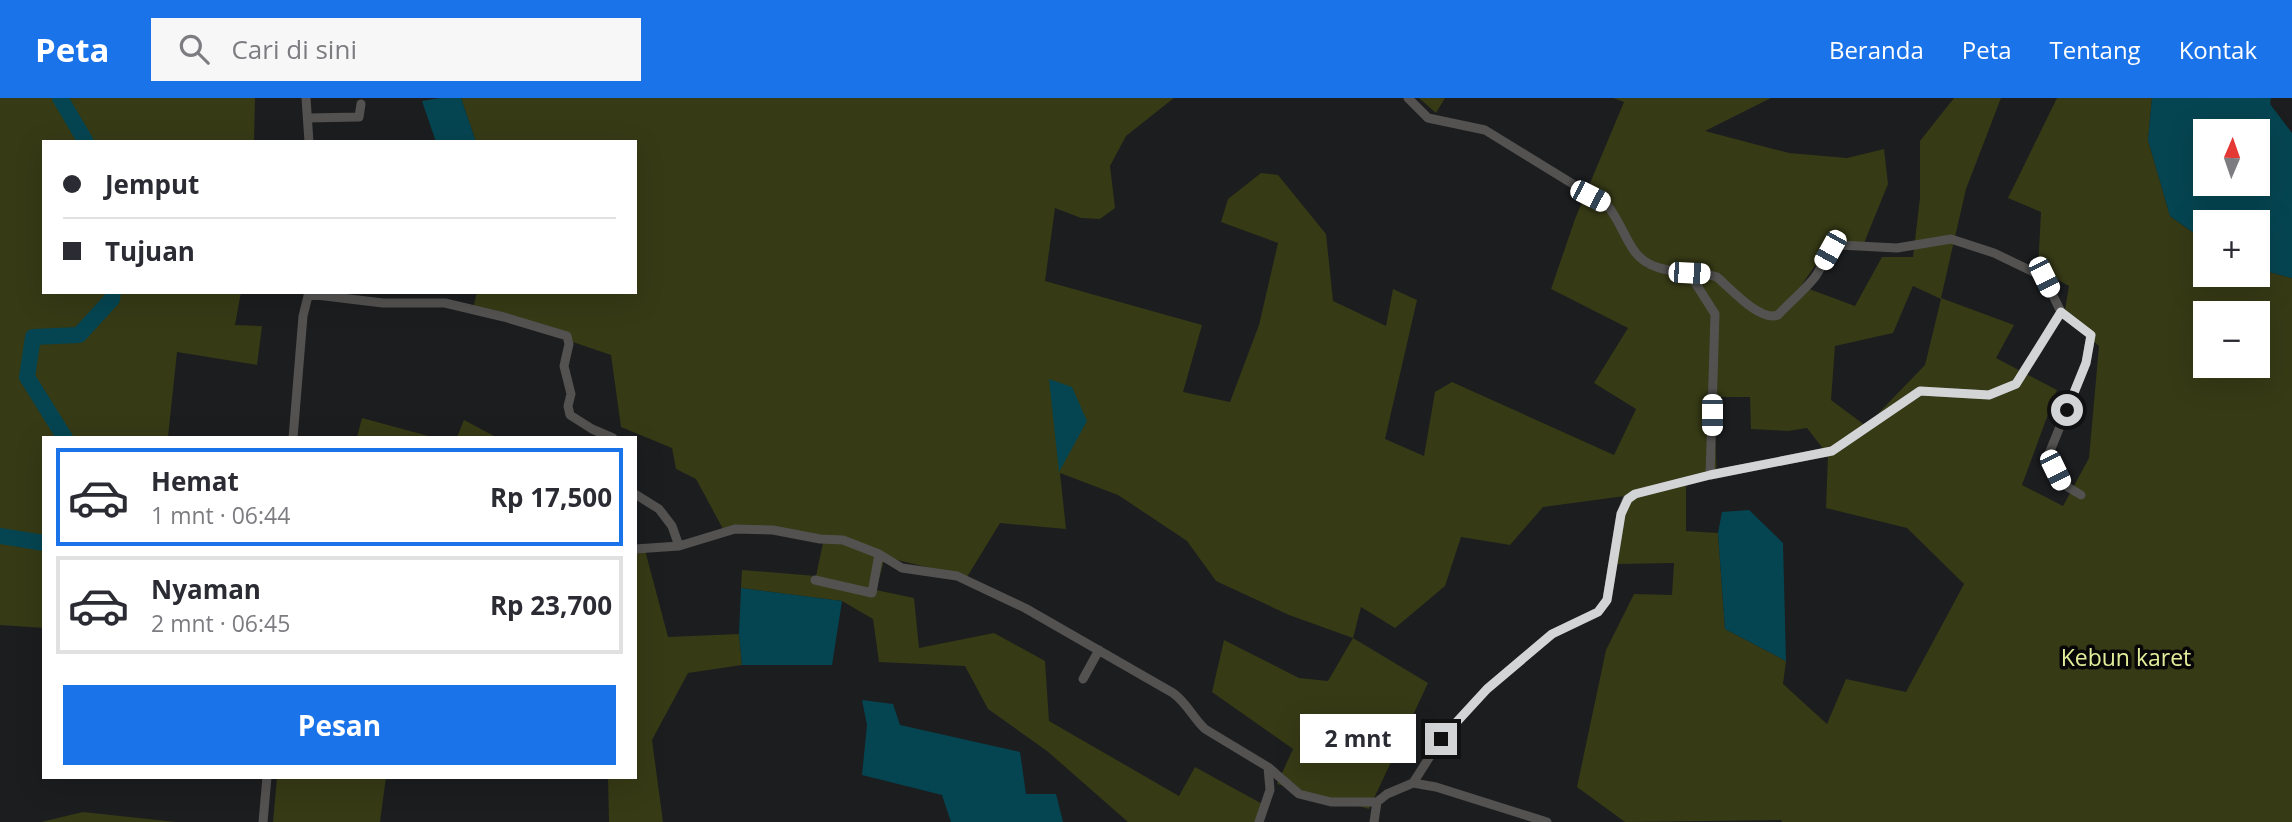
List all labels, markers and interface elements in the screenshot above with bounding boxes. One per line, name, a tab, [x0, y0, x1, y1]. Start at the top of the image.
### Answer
search box	[151, 18, 641, 81]
text: Peta	[35, 27, 109, 72]
icon: search	[175, 30, 213, 68]
text: Cari di sini	[231, 31, 357, 67]
text: Beranda	[1829, 33, 1924, 66]
text: Peta	[1962, 33, 2012, 66]
text: Tentang	[2050, 33, 2141, 66]
text: Kontak	[2179, 33, 2257, 66]
north arrow	[2193, 119, 2270, 196]
map controls	[2193, 119, 2270, 378]
text: Jemput	[105, 166, 199, 202]
car	[1567, 177, 1614, 215]
button: +	[2193, 210, 2270, 287]
car	[1811, 227, 1850, 273]
text: Tujuan	[105, 233, 195, 269]
car	[2026, 254, 2063, 300]
car	[1668, 261, 1711, 285]
button: −	[2193, 301, 2270, 378]
car	[1702, 394, 1723, 436]
route start	[2051, 394, 2083, 426]
car	[2037, 447, 2074, 493]
text: Hemat	[151, 463, 239, 499]
icon: car	[67, 466, 130, 529]
text: Rp 17,500	[490, 479, 612, 515]
text: 1 mnt · 06:44	[151, 499, 290, 531]
text: Nyaman	[151, 571, 261, 607]
icon: car	[67, 574, 130, 637]
text: Rp 23,700	[490, 587, 612, 623]
text: 2 mnt · 06:45	[151, 607, 290, 639]
park label: Kebun karet	[2061, 641, 2191, 673]
button: Pesan	[63, 685, 616, 765]
callout: 2 mnt	[1301, 714, 1416, 764]
text: 2 mnt	[1325, 722, 1391, 754]
route end	[1425, 723, 1457, 755]

